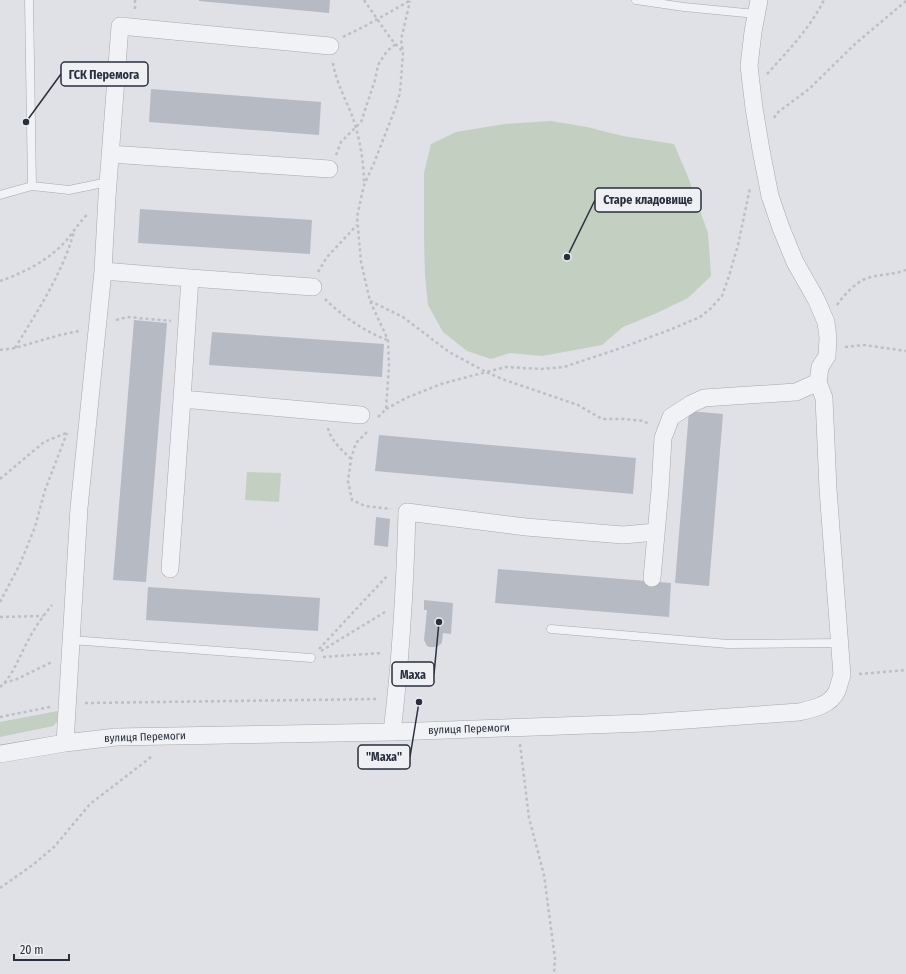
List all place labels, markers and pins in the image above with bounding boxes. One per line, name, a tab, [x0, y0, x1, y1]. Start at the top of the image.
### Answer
callout: ГСК Перемога	[61, 62, 148, 86]
callout: Старе кладовище	[595, 188, 701, 212]
callout: Маха	[392, 662, 434, 686]
callout: "Маха"	[358, 745, 410, 769]

